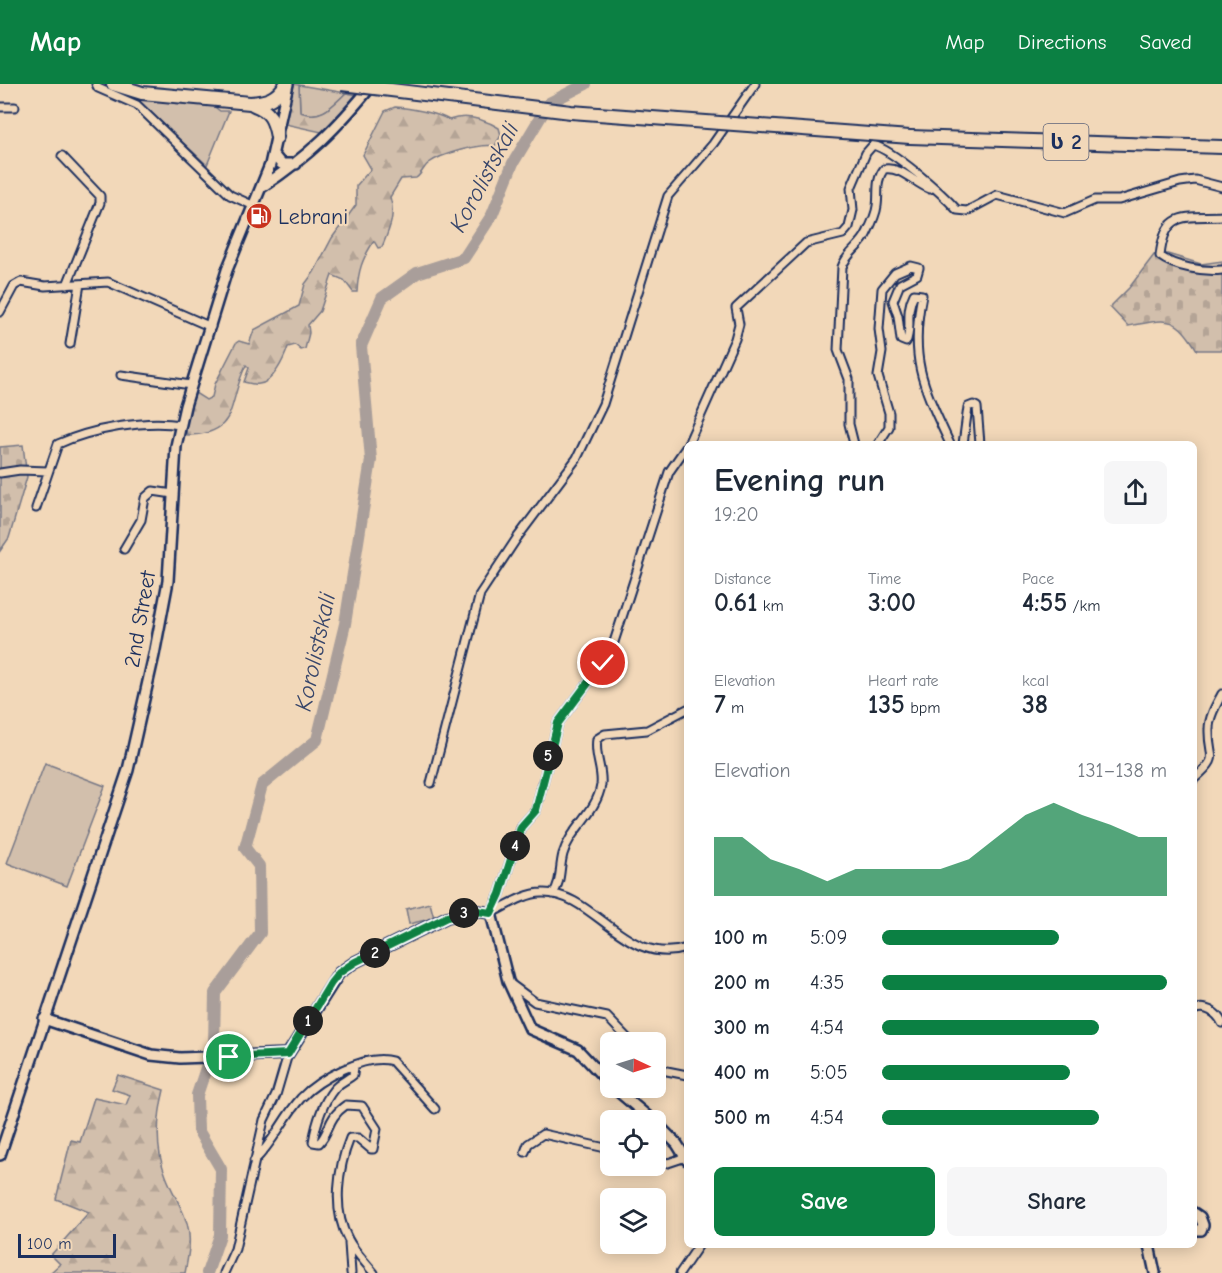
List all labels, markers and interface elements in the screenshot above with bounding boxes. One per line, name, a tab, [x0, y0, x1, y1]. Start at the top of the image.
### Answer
text: Map	[30, 26, 81, 58]
text: Map	[945, 30, 985, 54]
text: Directions	[1018, 30, 1107, 54]
text: Saved	[1140, 30, 1192, 54]
water label: Korolistskali	[443, 117, 525, 237]
road number: ს 2	[1044, 124, 1088, 160]
fuel station icon: Lebrani	[244, 201, 274, 231]
place label: Lebrani	[278, 204, 348, 230]
text: Evening run	[714, 461, 885, 499]
button: share	[1104, 461, 1167, 524]
text: 19:20	[714, 503, 759, 526]
street label: 2nd Street	[119, 568, 161, 670]
text: Distance	[714, 570, 771, 588]
text: Time	[868, 570, 901, 588]
text: Pace	[1022, 570, 1054, 588]
text: 0.61	[714, 588, 757, 618]
text: 3:00	[868, 588, 916, 618]
text: 4:55	[1022, 588, 1067, 618]
water label: Korolistskali	[289, 590, 341, 714]
text: km	[757, 597, 784, 615]
text: /km	[1067, 597, 1101, 615]
pin	[577, 637, 628, 688]
icon: check	[586, 646, 619, 679]
text: Elevation	[714, 672, 775, 690]
text: Heart rate	[868, 672, 939, 690]
text: kcal	[1022, 672, 1049, 690]
text: 7	[714, 690, 726, 720]
text: 135	[868, 690, 905, 720]
text: 38	[1022, 690, 1048, 720]
text: m	[726, 699, 744, 717]
text: bpm	[905, 699, 940, 717]
pin: 5	[533, 741, 563, 771]
text: 5	[544, 747, 552, 765]
text: Elevation	[714, 759, 791, 782]
text: 131–138 m	[1077, 759, 1167, 782]
pin: 4	[500, 831, 530, 861]
text: 4	[511, 837, 519, 855]
pin: 3	[449, 898, 479, 928]
text: 3	[460, 904, 468, 922]
text: 100 m	[714, 926, 768, 949]
text: 5:09	[810, 926, 847, 949]
pin: 2	[360, 938, 390, 968]
text: 2	[371, 944, 379, 962]
text: 200 m	[714, 971, 770, 994]
text: 4:35	[810, 971, 844, 994]
pin: 1	[293, 1006, 323, 1036]
text: 1	[305, 1012, 311, 1030]
text: 300 m	[714, 1016, 770, 1039]
text: 4:54	[810, 1016, 844, 1039]
pin	[203, 1031, 254, 1082]
north arrow	[600, 1032, 666, 1098]
map controls	[600, 1032, 666, 1254]
icon: arrive	[212, 1040, 245, 1073]
text: 400 m	[714, 1061, 769, 1084]
text: 5:05	[810, 1061, 847, 1084]
text: 500 m	[714, 1106, 771, 1129]
text: 4:54	[810, 1106, 844, 1129]
button: locate	[600, 1110, 666, 1176]
button: Save	[714, 1167, 935, 1236]
button: Share	[947, 1167, 1167, 1236]
button: layers	[600, 1188, 666, 1254]
scale bar	[18, 1231, 116, 1258]
text: 100 m	[27, 1235, 71, 1253]

